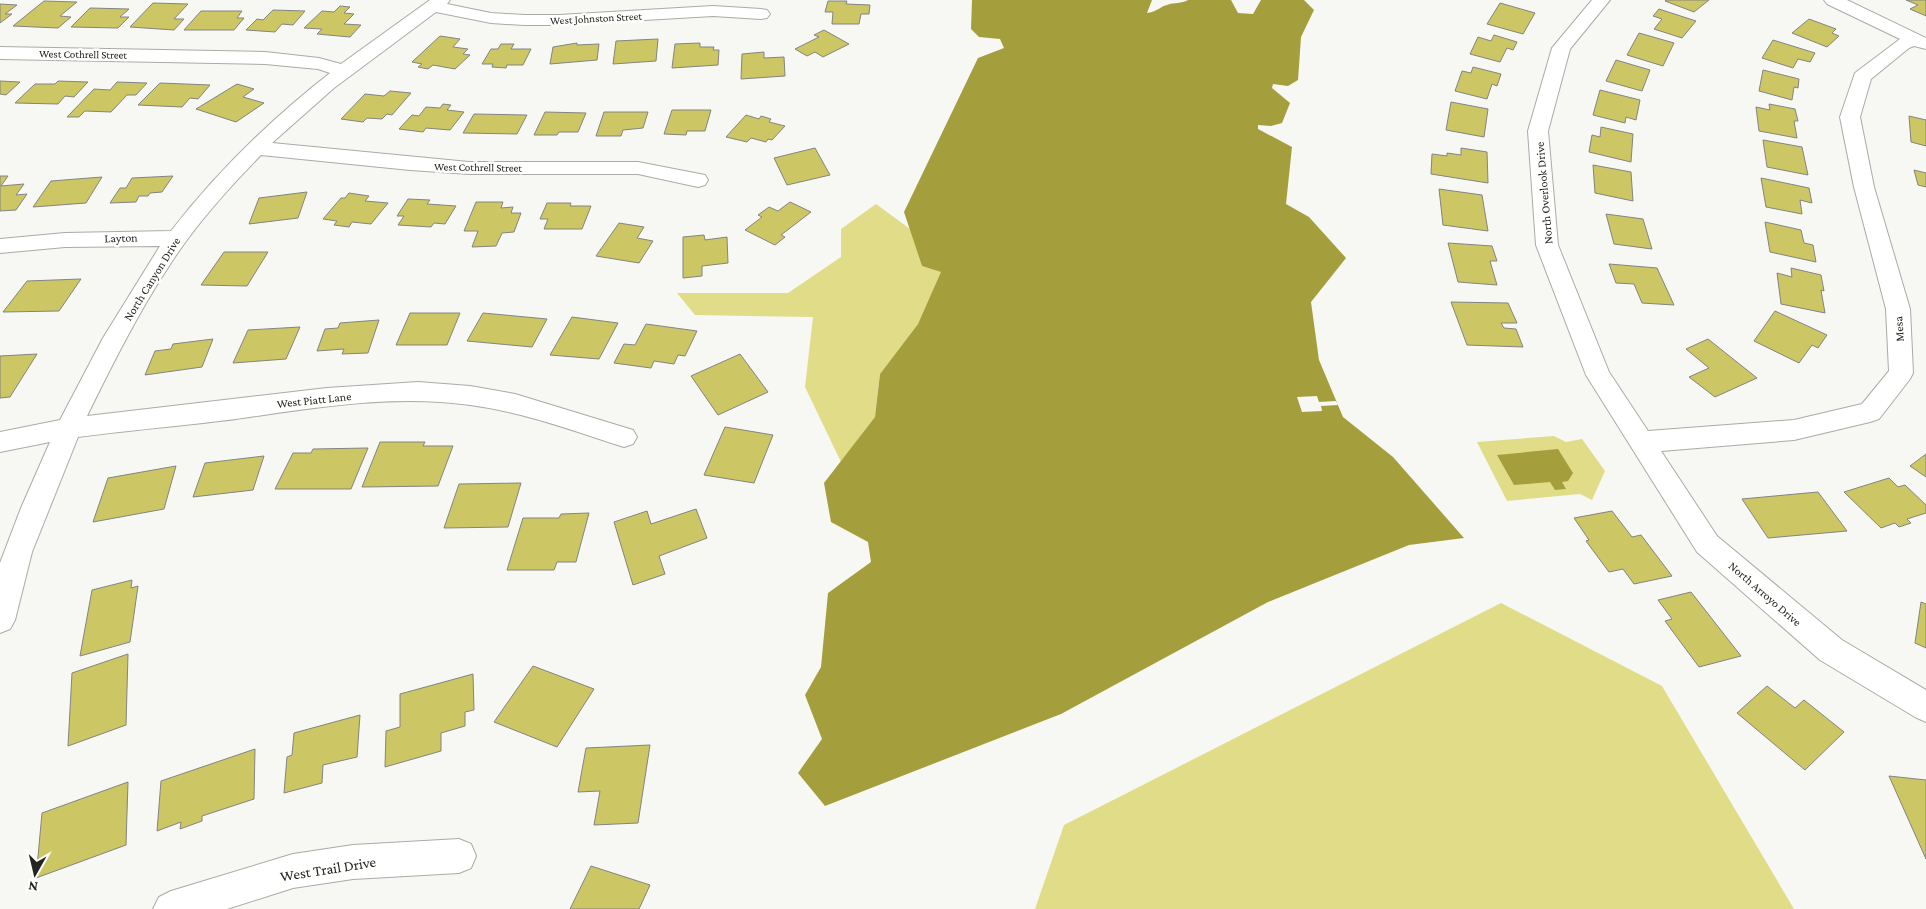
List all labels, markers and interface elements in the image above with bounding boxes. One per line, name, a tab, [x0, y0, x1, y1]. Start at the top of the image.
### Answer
street label: West Johnston Street	[550, 10, 643, 27]
street label: West Cothrell Street	[39, 47, 127, 61]
street label: North Overlook Drive	[1533, 141, 1555, 245]
street label: West Cothrell Street	[434, 160, 522, 174]
street label: Layton	[104, 230, 138, 246]
street label: North Canyon Drive	[121, 235, 183, 323]
street label: Mesa	[1891, 315, 1907, 342]
street label: West Piatt Lane	[276, 389, 352, 411]
street label: North Arroyo Drive	[1726, 559, 1804, 629]
north arrow	[10, 849, 60, 899]
street label: West Trail Drive	[279, 853, 377, 884]
text: N	[27, 878, 39, 895]

